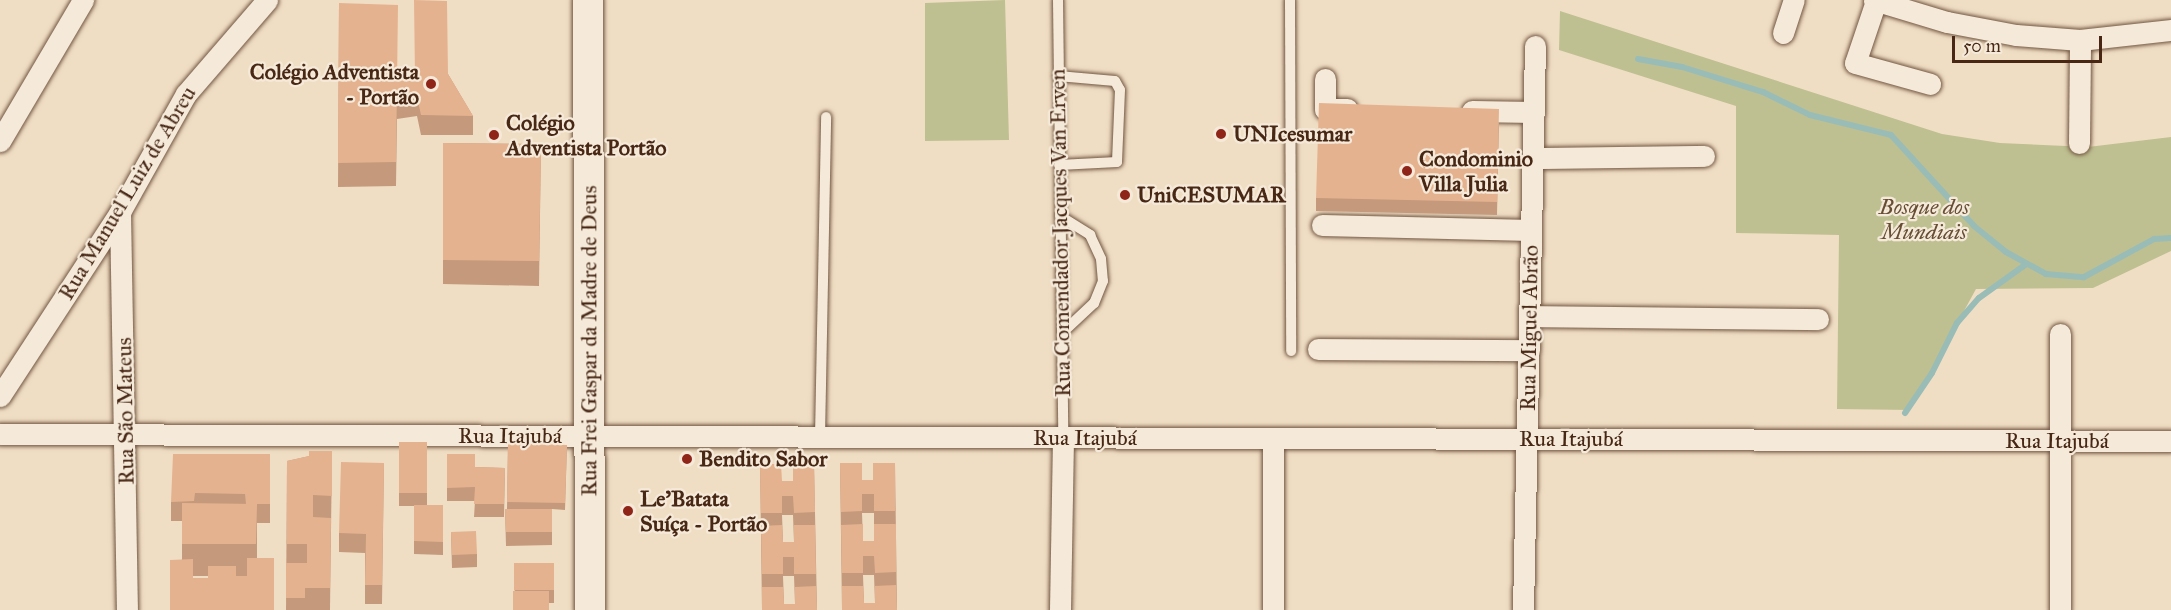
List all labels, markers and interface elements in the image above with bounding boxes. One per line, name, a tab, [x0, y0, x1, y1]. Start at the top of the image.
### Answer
scale bar	[1955, 24, 2105, 62]
text: 50 m	[1963, 35, 2001, 57]
place label: Colégio Adventista - Portão	[250, 58, 419, 110]
street label: Rua Comendador Jacques Van Erven	[1044, 69, 1076, 397]
marker: Colégio Adventista - Portão	[424, 77, 438, 91]
street label: Rua Manuel Luiz de Abreu	[53, 81, 201, 305]
place label: Colégio Adventista Portão	[506, 109, 666, 160]
place label: UNIcesumar	[1233, 121, 1352, 147]
marker: UNIcesumar	[1214, 127, 1228, 141]
marker: Colégio Adventista Portão	[487, 128, 501, 142]
place label: Condominio Villa Julia	[1419, 145, 1533, 196]
marker: Condominio Villa Julia	[1400, 164, 1414, 178]
place label: UniCESUMAR	[1137, 182, 1285, 208]
street label: Rua Frei Gaspar da Madre de Deus	[576, 186, 602, 496]
marker: UniCESUMAR	[1118, 188, 1132, 202]
park label: Bosque dos Mundiais	[1879, 193, 1969, 244]
street label: Rua Miguel Abrão	[1514, 245, 1544, 411]
street label: Rua São Mateus	[111, 337, 139, 485]
street label: Rua Itajubá	[458, 423, 562, 449]
street label: Rua Itajubá	[1033, 425, 1137, 451]
street label: Rua Itajubá	[1519, 426, 1623, 452]
street label: Rua Itajubá	[2005, 428, 2109, 454]
place label: Bendito Sabor	[699, 446, 827, 472]
marker: Bendito Sabor	[680, 452, 694, 466]
place label: Le'Batata Suíça - Portão	[640, 485, 767, 536]
marker: Le'Batata Suíça - Portão	[621, 504, 635, 518]

